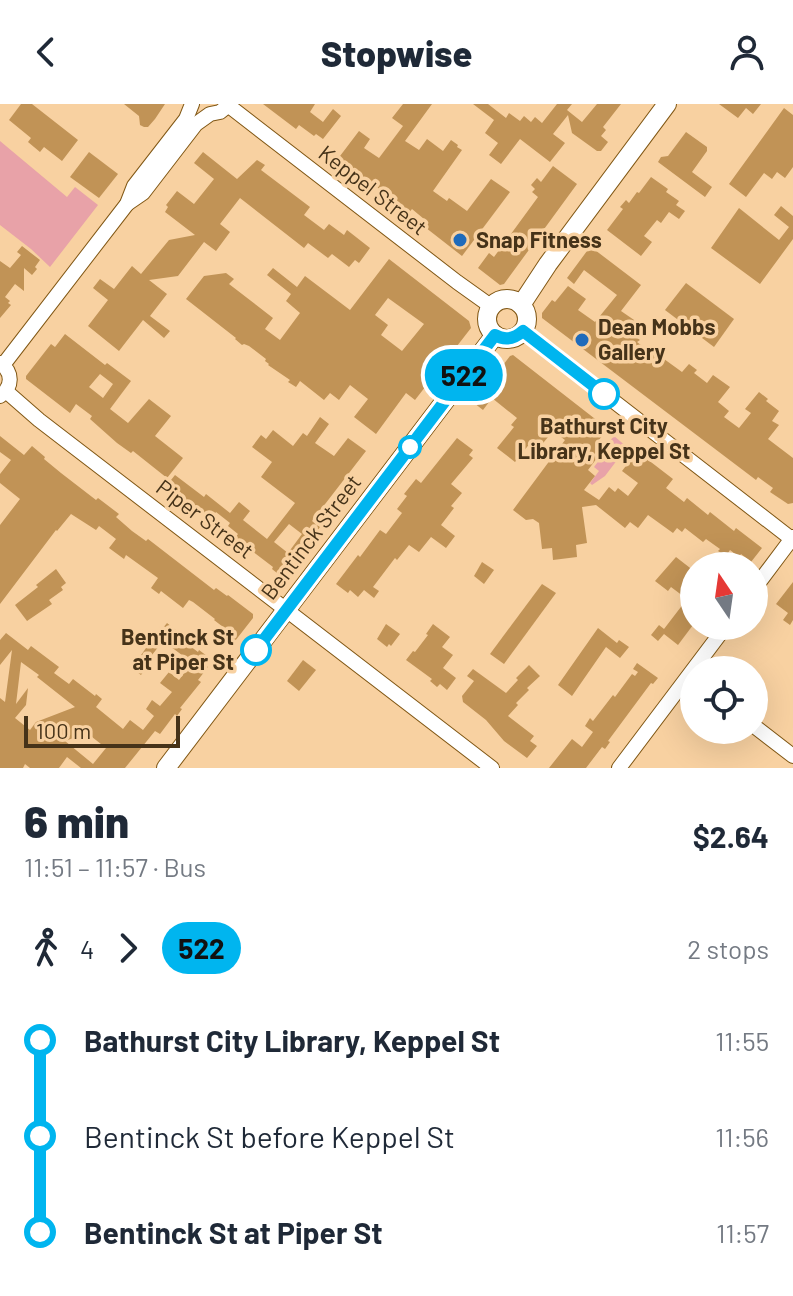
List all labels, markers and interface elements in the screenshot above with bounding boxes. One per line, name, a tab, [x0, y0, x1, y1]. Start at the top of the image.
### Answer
icon: back	[24, 30, 68, 74]
icon: person	[725, 30, 769, 74]
text: Stopwise	[321, 31, 472, 74]
street label: Keppel Street	[314, 139, 433, 240]
place label: Snap Fitness	[476, 226, 602, 252]
marker: Snap Fitness	[451, 231, 469, 249]
place label: Dean Mobbs Gallery	[598, 313, 715, 364]
marker: Dean Mobbs Gallery	[573, 331, 591, 349]
line badge: 522	[418, 349, 510, 401]
text: 522	[441, 358, 487, 392]
marker: Bathurst City Library, Keppel St	[589, 379, 619, 409]
place label: Bathurst City Library, Keppel St	[518, 412, 690, 463]
unlabelled marker	[399, 436, 421, 458]
street label: Bentinck Street	[255, 469, 366, 604]
street label: Piper Street	[152, 473, 259, 563]
north arrow	[680, 552, 768, 640]
map controls	[680, 552, 768, 744]
place label: Bentinck St at Piper St	[121, 623, 234, 674]
marker: Bentinck St at Piper St	[241, 635, 271, 665]
button: locate	[680, 656, 768, 744]
scale bar	[24, 712, 180, 748]
text: 100 m	[36, 717, 91, 743]
text: 6 min	[24, 794, 129, 847]
text: $2.64	[693, 818, 769, 854]
text: 11:51 – 11:57 · Bus	[24, 851, 206, 882]
icon: walk	[24, 926, 68, 970]
icon: forward	[106, 926, 150, 970]
text: 522	[178, 931, 225, 965]
text: 4	[80, 933, 94, 964]
text: 2 stops	[687, 933, 769, 964]
text: Bathurst City Library, Keppel St	[84, 1022, 500, 1058]
text: 11:55	[715, 1025, 769, 1056]
text: Bentinck St before Keppel St	[84, 1118, 455, 1154]
text: 11:56	[715, 1121, 769, 1152]
text: Bentinck St at Piper St	[84, 1214, 383, 1250]
text: 11:57	[716, 1217, 769, 1248]

